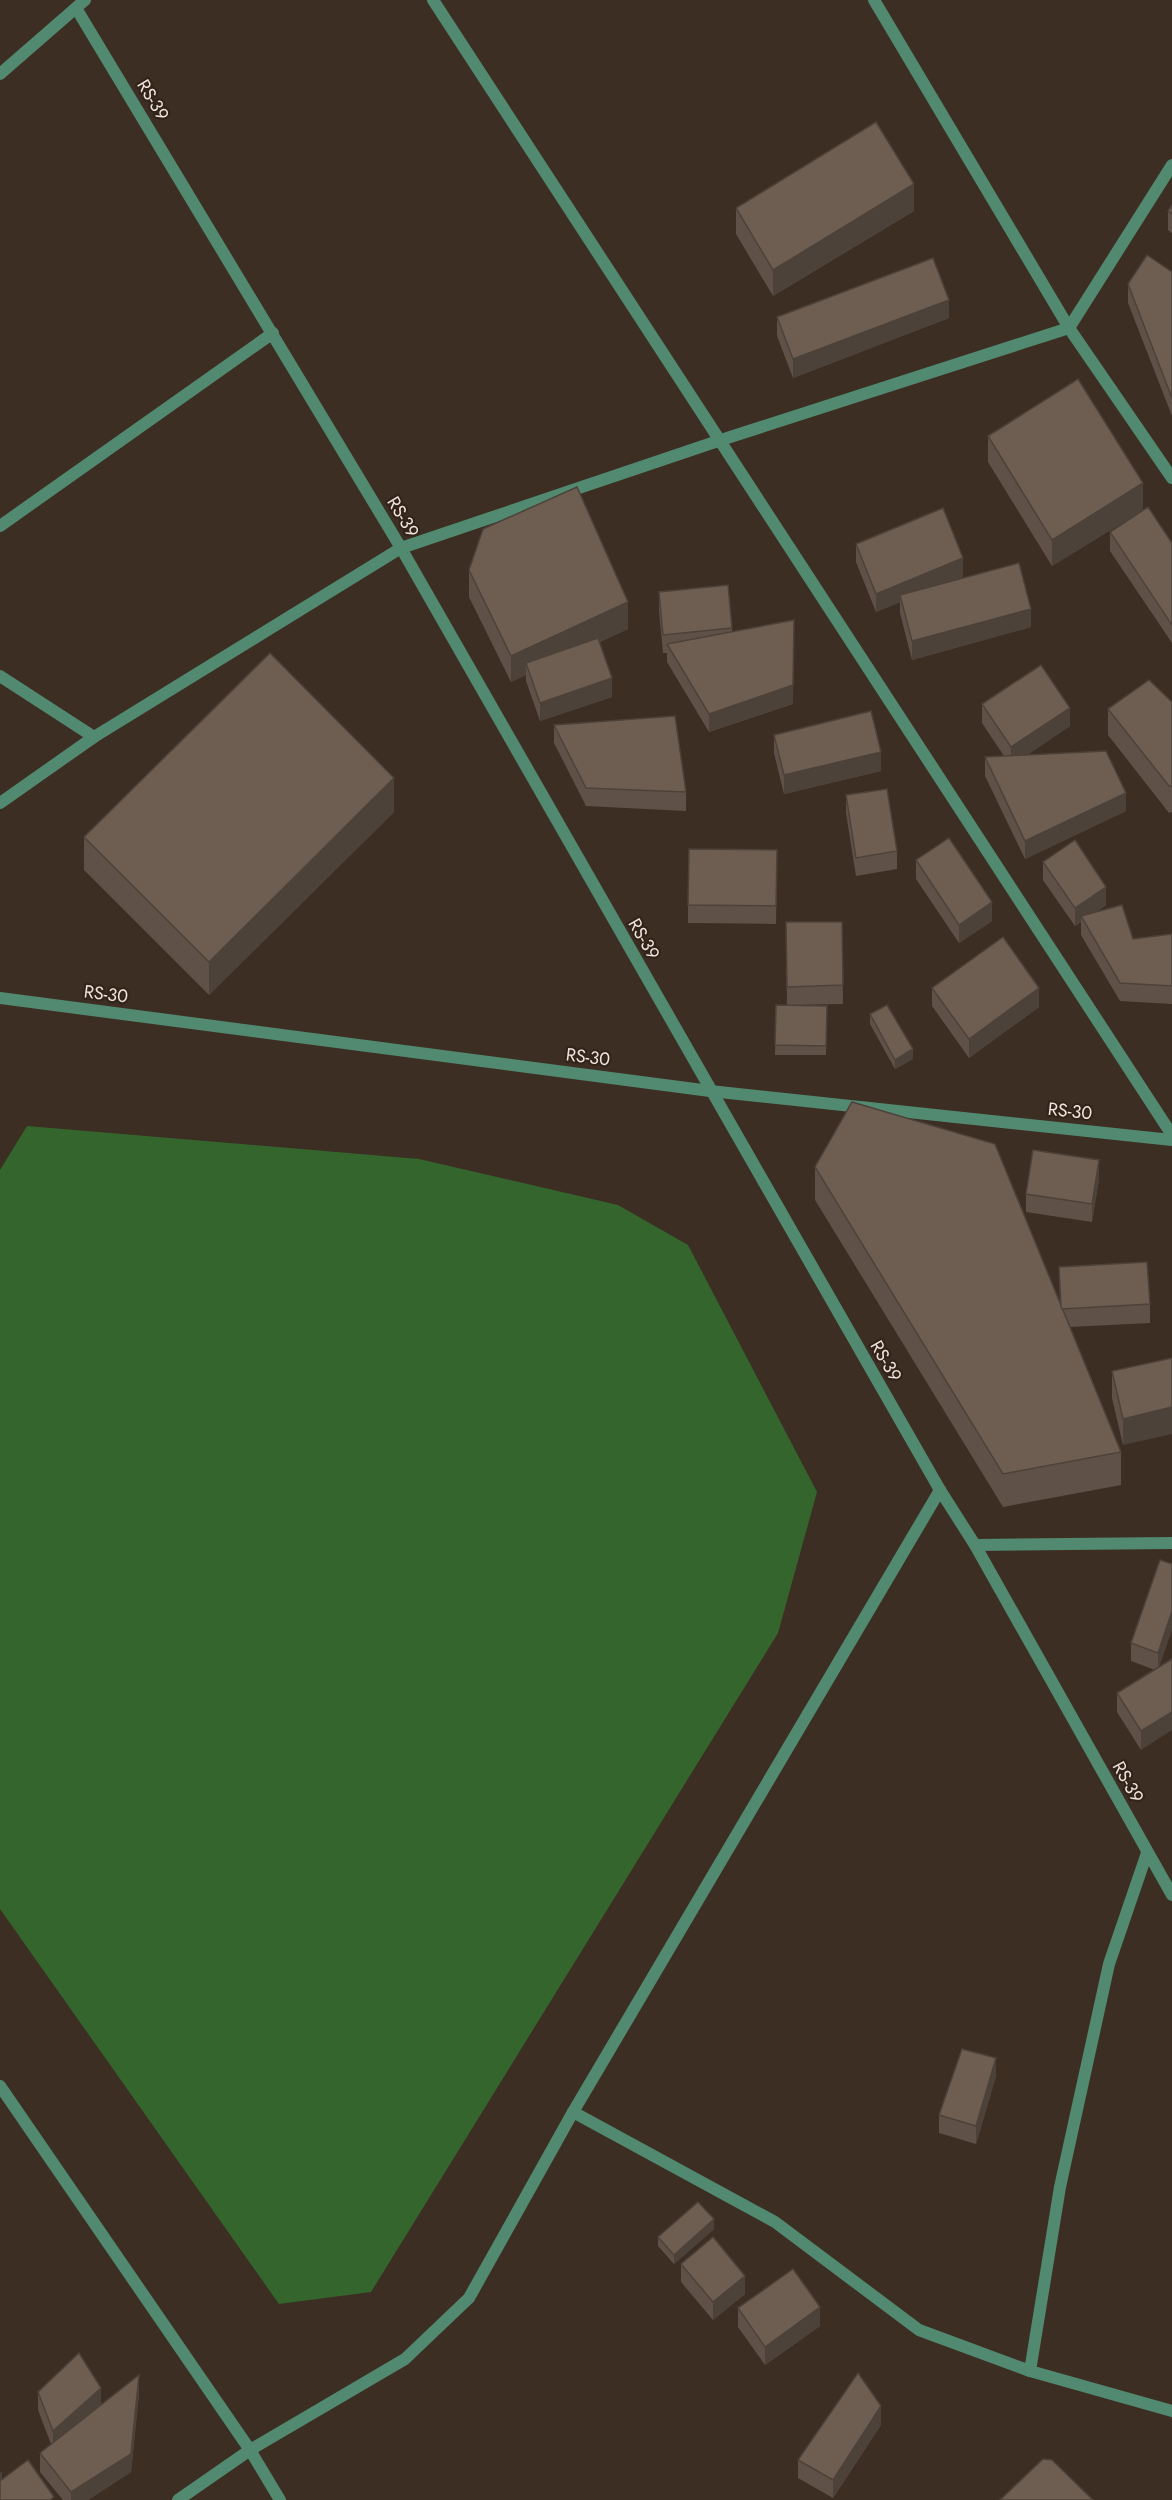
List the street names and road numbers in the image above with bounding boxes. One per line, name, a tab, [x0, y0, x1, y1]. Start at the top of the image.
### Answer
street label: RS-39	[131, 74, 175, 126]
street label: RS-39	[381, 491, 425, 543]
street label: RS-39	[622, 913, 666, 965]
street label: RS-30	[82, 978, 130, 1010]
street label: RS-30	[564, 1041, 612, 1073]
street label: RS-30	[1047, 1096, 1094, 1126]
street label: RS-39	[864, 1335, 908, 1387]
street label: RS-39	[1106, 1756, 1150, 1808]

